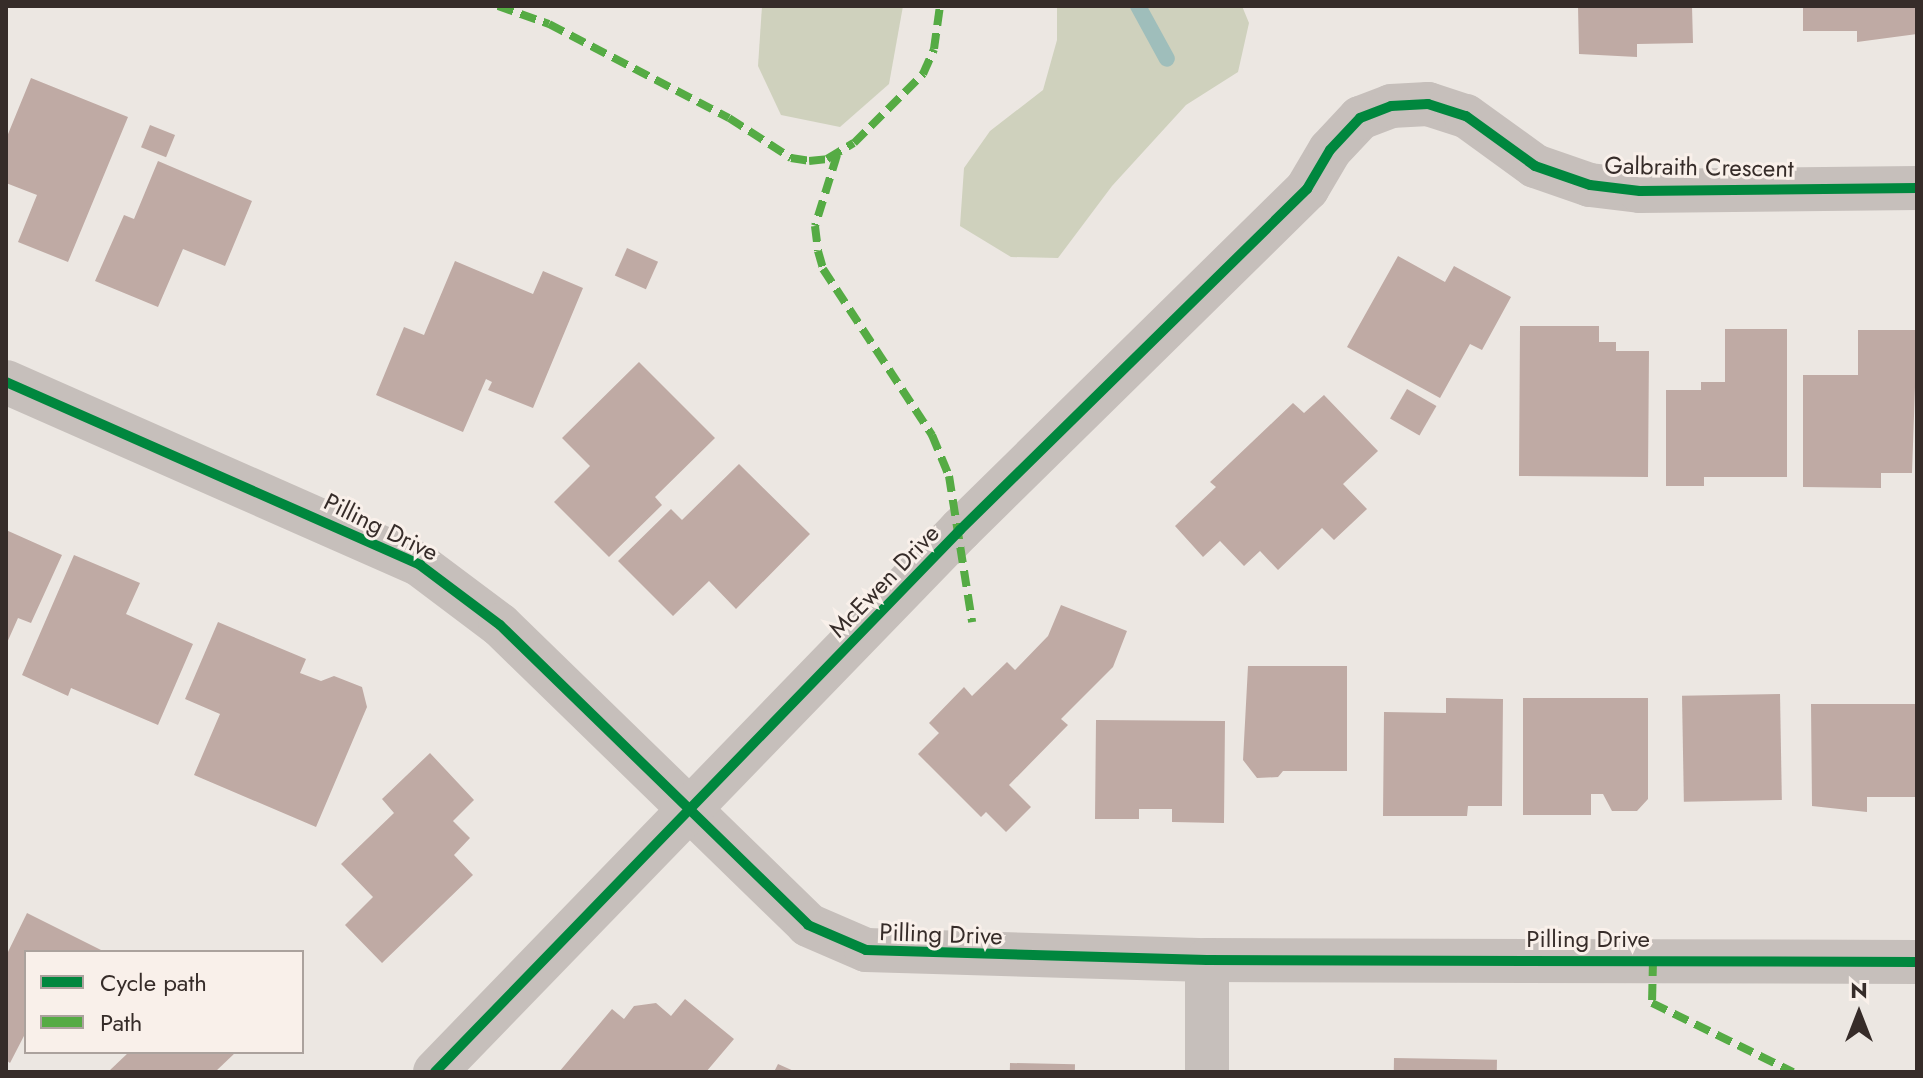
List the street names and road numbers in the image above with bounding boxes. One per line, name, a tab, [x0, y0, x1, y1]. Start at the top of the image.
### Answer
street label: Galbraith Crescent	[1604, 151, 1794, 183]
street label: Pilling Drive	[319, 487, 443, 567]
street label: McEwen Drive	[823, 519, 945, 643]
street label: Pilling Drive	[879, 917, 1003, 951]
street label: Pilling Drive	[1526, 925, 1650, 953]

